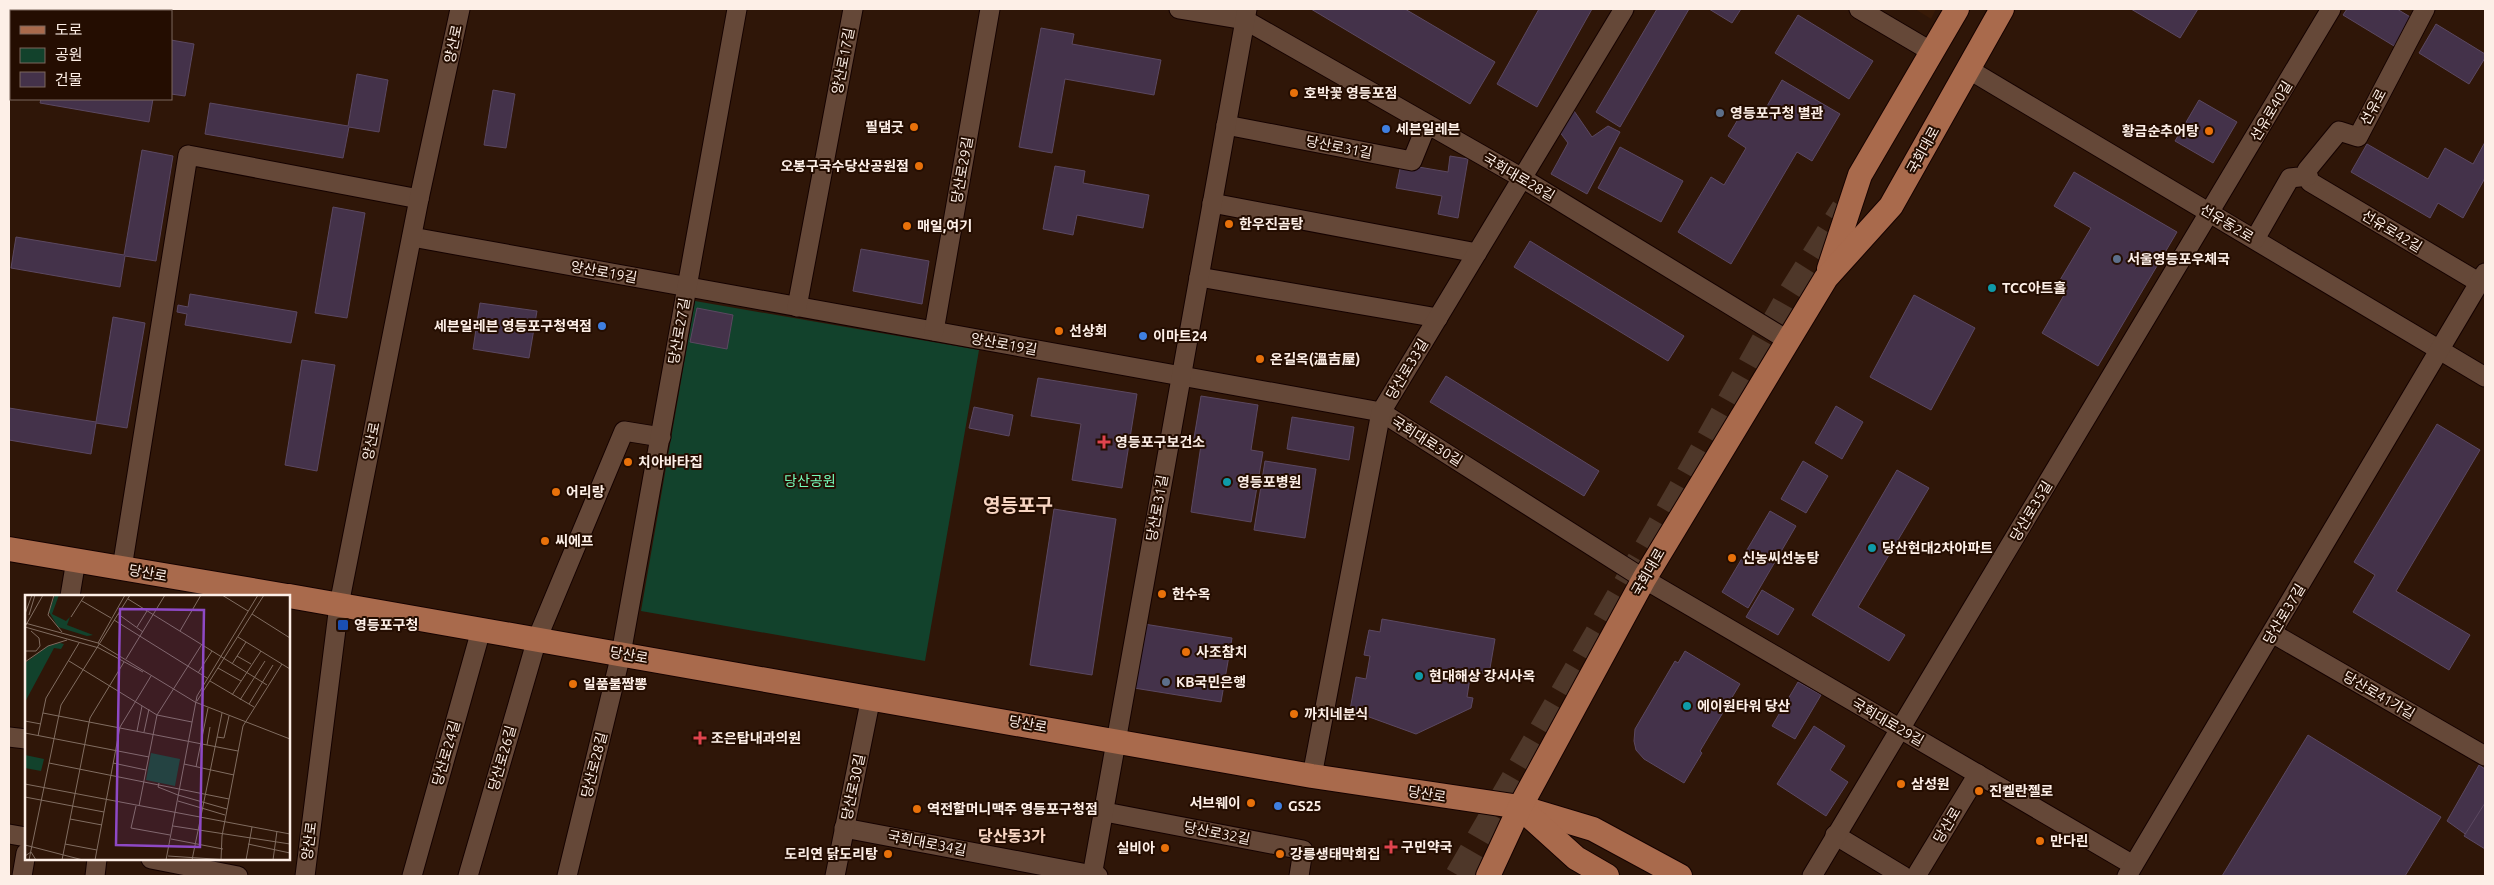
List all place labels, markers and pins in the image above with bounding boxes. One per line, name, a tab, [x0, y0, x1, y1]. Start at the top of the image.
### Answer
place label: 호박꽃 영등포점	[1304, 85, 1397, 101]
marker: 호박꽃 영등포점	[1288, 87, 1300, 99]
place label: 영등포구청 별관	[1730, 105, 1824, 121]
marker: 영등포구청 별관	[1714, 107, 1726, 119]
place label: 필댐굿	[865, 119, 904, 135]
marker: 필댐굿	[908, 121, 920, 133]
place label: 세븐일레븐	[1396, 121, 1461, 137]
marker: 세븐일레븐	[1380, 123, 1392, 135]
place label: 황금순추어탕	[2122, 123, 2199, 139]
marker: 황금순추어탕	[2203, 125, 2215, 137]
place label: 오봉구국수당산공원점	[780, 158, 909, 174]
marker: 오봉구국수당산공원점	[913, 160, 925, 172]
place label: 한우진곰탕	[1239, 216, 1304, 232]
place label: 매일,여기	[917, 218, 972, 234]
marker: 한우진곰탕	[1223, 218, 1235, 230]
marker: 매일,여기	[901, 220, 913, 232]
place label: 서울영등포우체국	[2127, 251, 2230, 267]
marker: 서울영등포우체국	[2111, 253, 2123, 265]
place label: TCC아트홀	[2002, 280, 2066, 296]
marker: TCC아트홀	[1986, 282, 1998, 294]
place label: 세븐일레븐 영등포구청역점	[434, 318, 592, 334]
marker: 세븐일레븐 영등포구청역점	[596, 320, 608, 332]
place label: 선상회	[1069, 323, 1108, 339]
marker: 선상회	[1053, 325, 1065, 337]
place label: 이마트24	[1153, 328, 1208, 344]
marker: 이마트24	[1137, 330, 1149, 342]
place label: 온길옥(溫吉屋)	[1270, 351, 1360, 367]
marker: 온길옥(溫吉屋)	[1254, 353, 1266, 365]
place label: 영등포구보건소	[1115, 434, 1205, 450]
marker: 영등포구보건소	[1097, 435, 1111, 449]
place label: 치아바타집	[638, 454, 702, 470]
marker: 치아바타집	[622, 456, 634, 468]
place label: 영등포병원	[1237, 474, 1301, 490]
marker: 영등포병원	[1221, 476, 1233, 488]
place label: 어리랑	[566, 484, 605, 500]
marker: 어리랑	[550, 486, 562, 498]
place label: 씨에프	[555, 533, 594, 549]
marker: 씨에프	[539, 535, 551, 547]
place label: 당산현대2차아파트	[1882, 540, 1993, 556]
marker: 당산현대2차아파트	[1866, 542, 1878, 554]
place label: 신농씨선농탕	[1742, 550, 1819, 566]
marker: 신농씨선농탕	[1726, 552, 1738, 564]
place label: 한수옥	[1172, 586, 1211, 602]
marker: 한수옥	[1156, 588, 1168, 600]
place label: 영등포구청	[354, 617, 418, 633]
marker: 영등포구청	[336, 618, 350, 632]
place label: 사조참치	[1196, 644, 1248, 660]
marker: 사조참치	[1180, 646, 1192, 658]
place label: 현대해상 강서사옥	[1429, 668, 1535, 684]
marker: 현대해상 강서사옥	[1413, 670, 1425, 682]
place label: KB국민은행	[1176, 674, 1246, 690]
place label: 일품불짬뽕	[583, 676, 648, 692]
marker: KB국민은행	[1160, 676, 1172, 688]
marker: 일품불짬뽕	[567, 678, 579, 690]
place label: 에이원타워 당산	[1697, 698, 1791, 714]
marker: 에이원타워 당산	[1681, 700, 1693, 712]
place label: 까치네분식	[1304, 706, 1368, 722]
marker: 까치네분식	[1288, 708, 1300, 720]
place label: 조은탑내과의원	[711, 730, 801, 746]
marker: 조은탑내과의원	[693, 731, 707, 745]
place label: 삼성원	[1911, 776, 1950, 792]
marker: 삼성원	[1895, 778, 1907, 790]
place label: 진켈란젤로	[1989, 783, 2054, 799]
marker: 진켈란젤로	[1973, 785, 1985, 797]
place label: 서브웨이	[1189, 795, 1241, 811]
marker: 서브웨이	[1245, 797, 1257, 809]
place label: GS25	[1288, 798, 1322, 814]
marker: GS25	[1272, 800, 1284, 812]
place label: 역전할머니맥주 영등포구청점	[927, 801, 1098, 817]
marker: 역전할머니맥주 영등포구청점	[911, 803, 923, 815]
place label: 만다린	[2050, 833, 2089, 849]
marker: 만다린	[2034, 835, 2046, 847]
place label: 구민약국	[1401, 839, 1453, 855]
place label: 실비아	[1116, 840, 1155, 856]
marker: 구민약국	[1385, 841, 1397, 853]
marker: 실비아	[1159, 842, 1171, 854]
place label: 도리연 닭도리탕	[785, 846, 878, 862]
place label: 강릉생태막회집	[1290, 846, 1380, 862]
marker: 도리연 닭도리탕	[882, 848, 894, 860]
marker: 강릉생태막회집	[1274, 848, 1286, 860]

